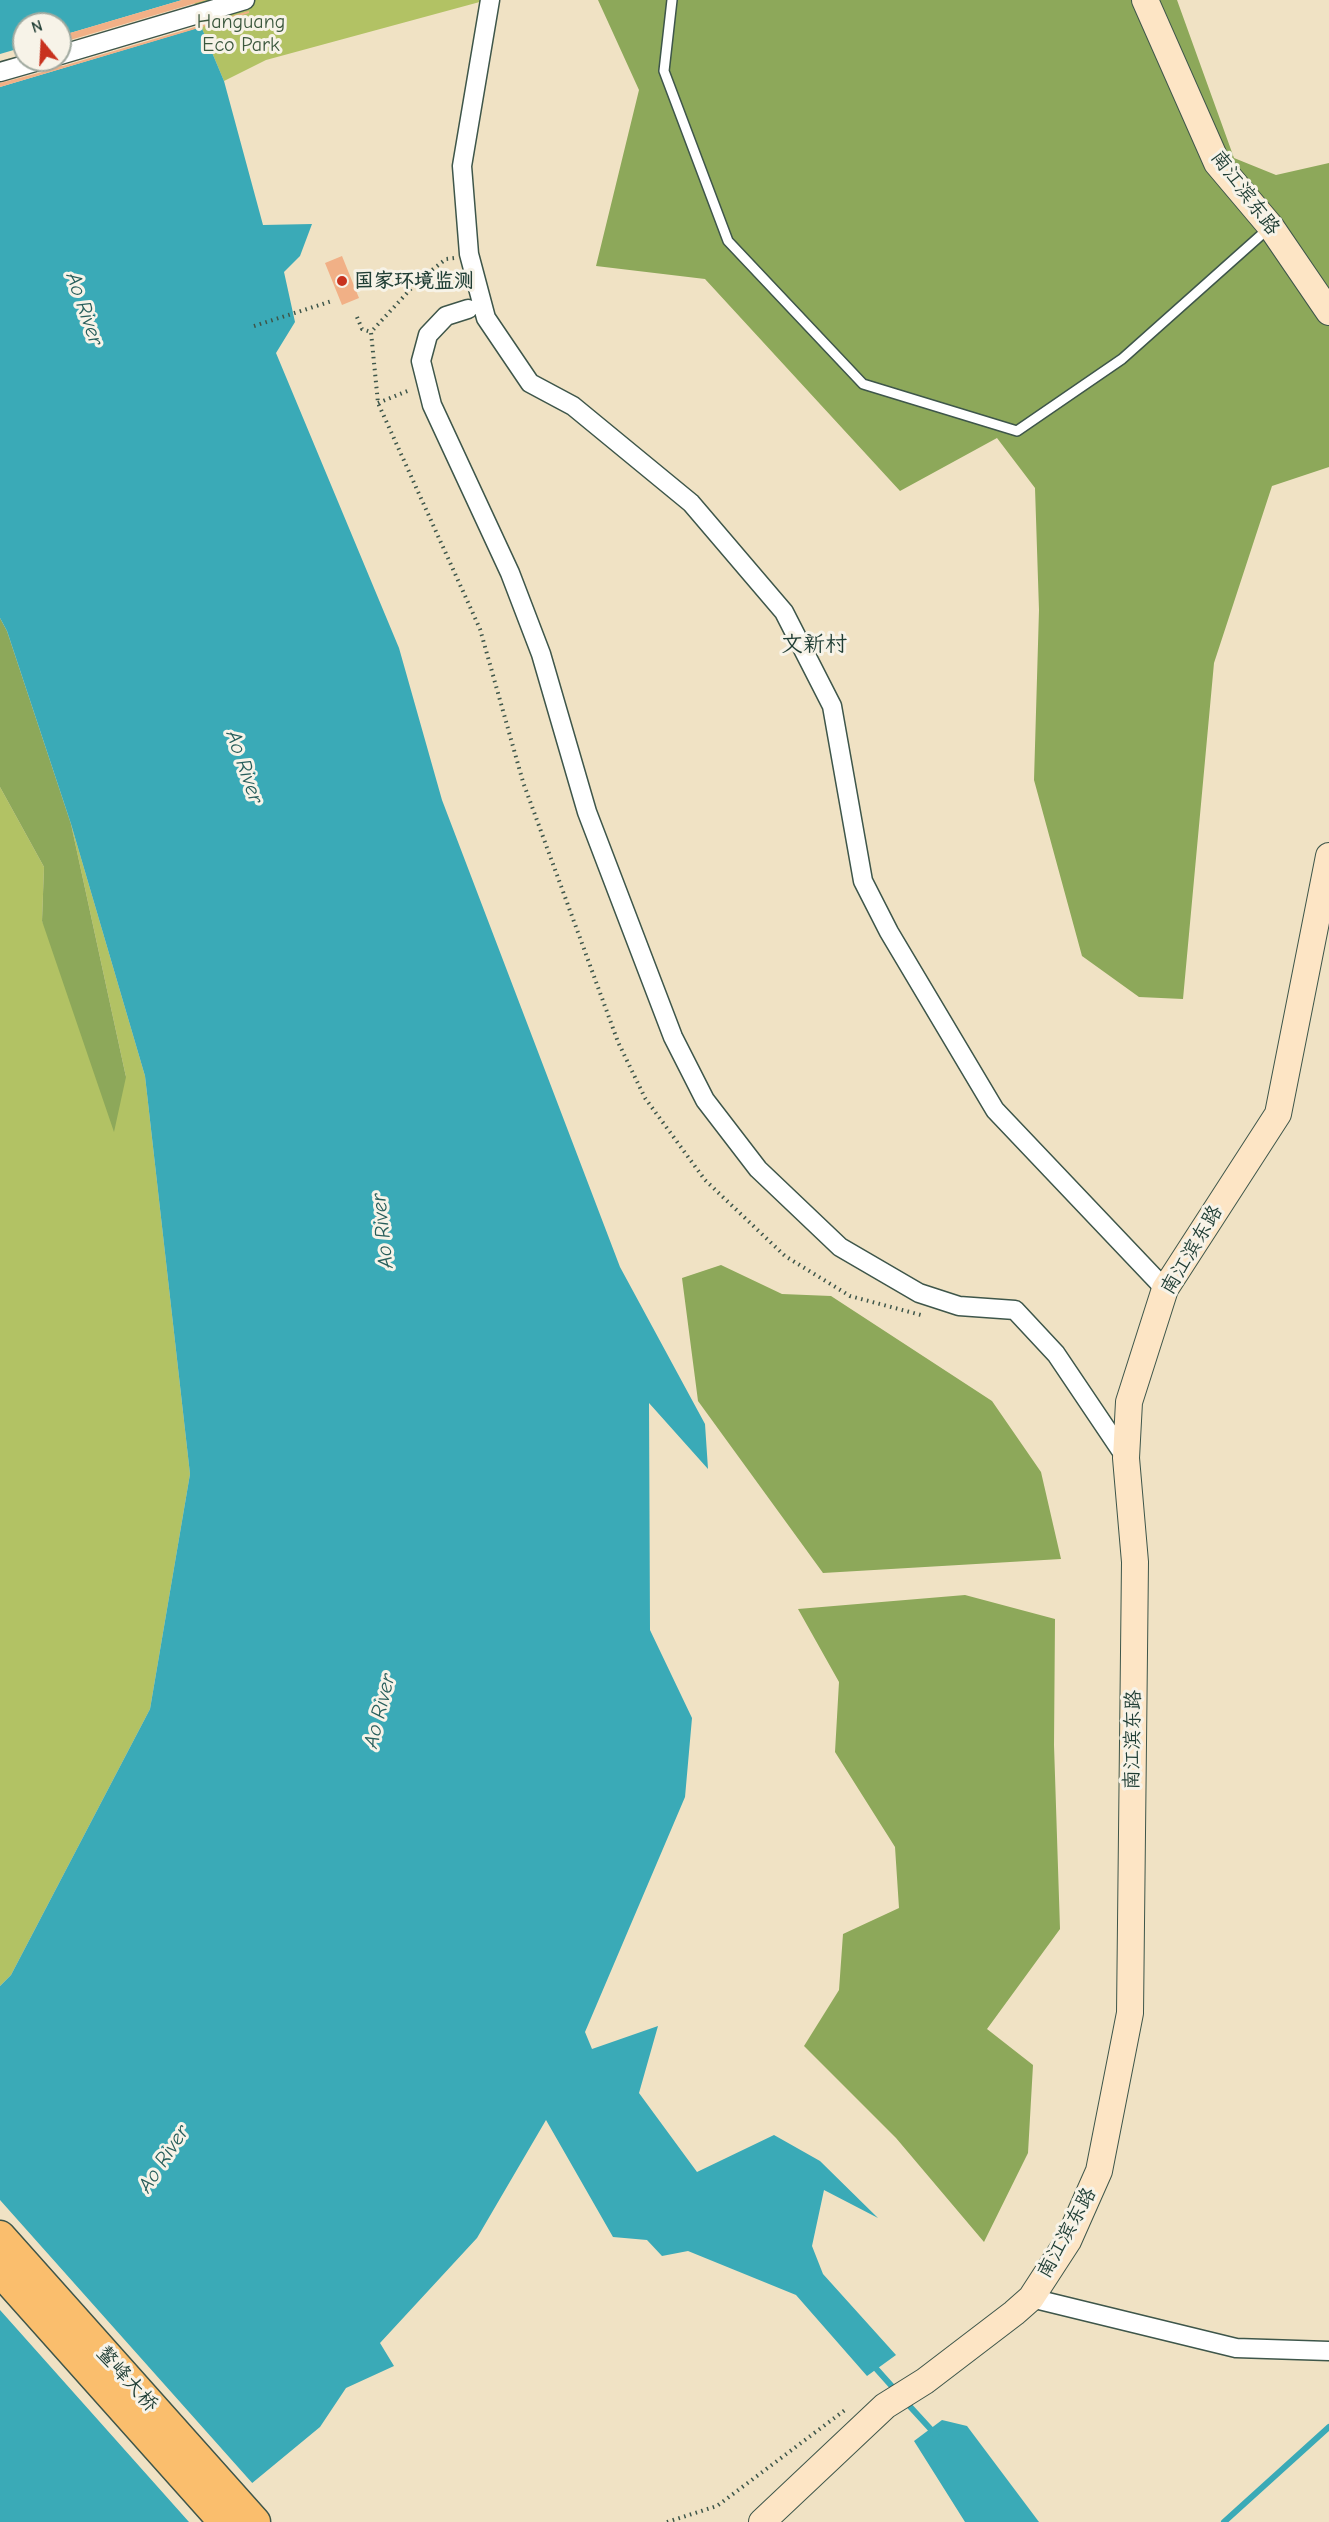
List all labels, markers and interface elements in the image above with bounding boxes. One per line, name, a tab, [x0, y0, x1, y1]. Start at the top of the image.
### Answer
park label: Hanguang Eco Park	[197, 10, 285, 57]
north arrow	[12, 12, 72, 72]
text: N	[29, 17, 45, 37]
street label: 南江滨东路	[1205, 146, 1285, 240]
water label: Ao River	[60, 269, 108, 349]
place label: 国家环境监测	[354, 269, 474, 293]
marker: 国家环境监测	[335, 274, 349, 288]
district label: 文新村	[781, 632, 847, 658]
water label: Ao River	[220, 727, 268, 807]
water label: Ao River	[367, 1192, 399, 1270]
street label: 南江滨东路	[1156, 1201, 1228, 1299]
water label: Ao River	[359, 1671, 401, 1751]
street label: 南江滨东路	[1120, 1690, 1146, 1790]
water label: Ao River	[133, 2121, 195, 2197]
street label: 南江滨东路	[1032, 2183, 1102, 2283]
street label: 鳌峰大桥	[91, 2341, 163, 2417]

